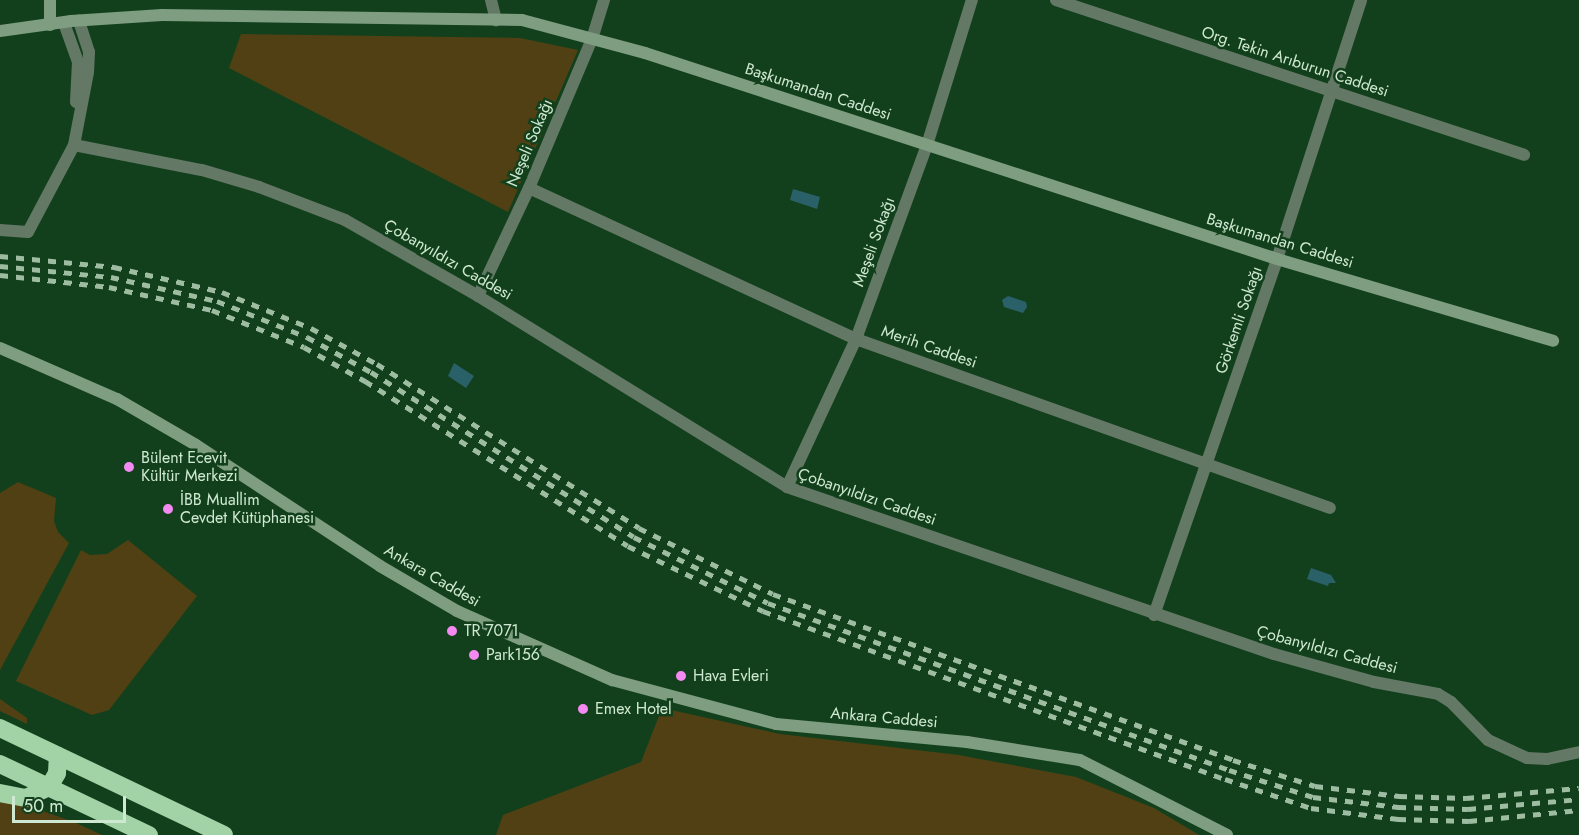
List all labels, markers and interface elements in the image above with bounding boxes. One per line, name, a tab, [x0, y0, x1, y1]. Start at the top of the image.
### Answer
street label: Org. Tekin Arıburun Caddesi	[1199, 23, 1391, 101]
street label: Başkumandan Caddesi	[742, 59, 894, 125]
street label: Neşeli Sokağı	[503, 96, 557, 190]
street label: Meşeli Sokağı	[849, 195, 899, 289]
street label: Başkumandan Caddesi	[1204, 209, 1356, 273]
street label: Çobanyıldızı Caddesi	[380, 215, 516, 305]
street label: Görkemli Sokağı	[1212, 264, 1266, 376]
street label: Merih Caddesi	[879, 322, 979, 372]
place label: Bülent Ecevit Kültür Merkezi	[141, 448, 238, 486]
marker: Bülent Ecevit Kültür Merkezi	[122, 460, 136, 474]
street label: Çobanyıldızı Caddesi	[795, 464, 939, 530]
place label: İBB Muallim Cevdet Kütüphanesi	[180, 490, 314, 528]
marker: İBB Muallim Cevdet Kütüphanesi	[161, 502, 175, 516]
street label: Ankara Caddesi	[381, 541, 483, 611]
place label: TR 7071	[464, 621, 519, 641]
street label: Çobanyıldızı Caddesi	[1254, 622, 1400, 678]
marker: TR 7071	[445, 624, 459, 638]
place label: Park156	[486, 645, 540, 665]
marker: Park156	[467, 648, 481, 662]
place label: Hava Evleri	[693, 666, 769, 686]
marker: Hava Evleri	[674, 669, 688, 683]
place label: Emex Hotel	[595, 699, 672, 719]
marker: Emex Hotel	[576, 702, 590, 716]
street label: Ankara Caddesi	[830, 704, 938, 732]
scale bar	[15, 784, 129, 822]
text: 50 m	[23, 793, 63, 819]

